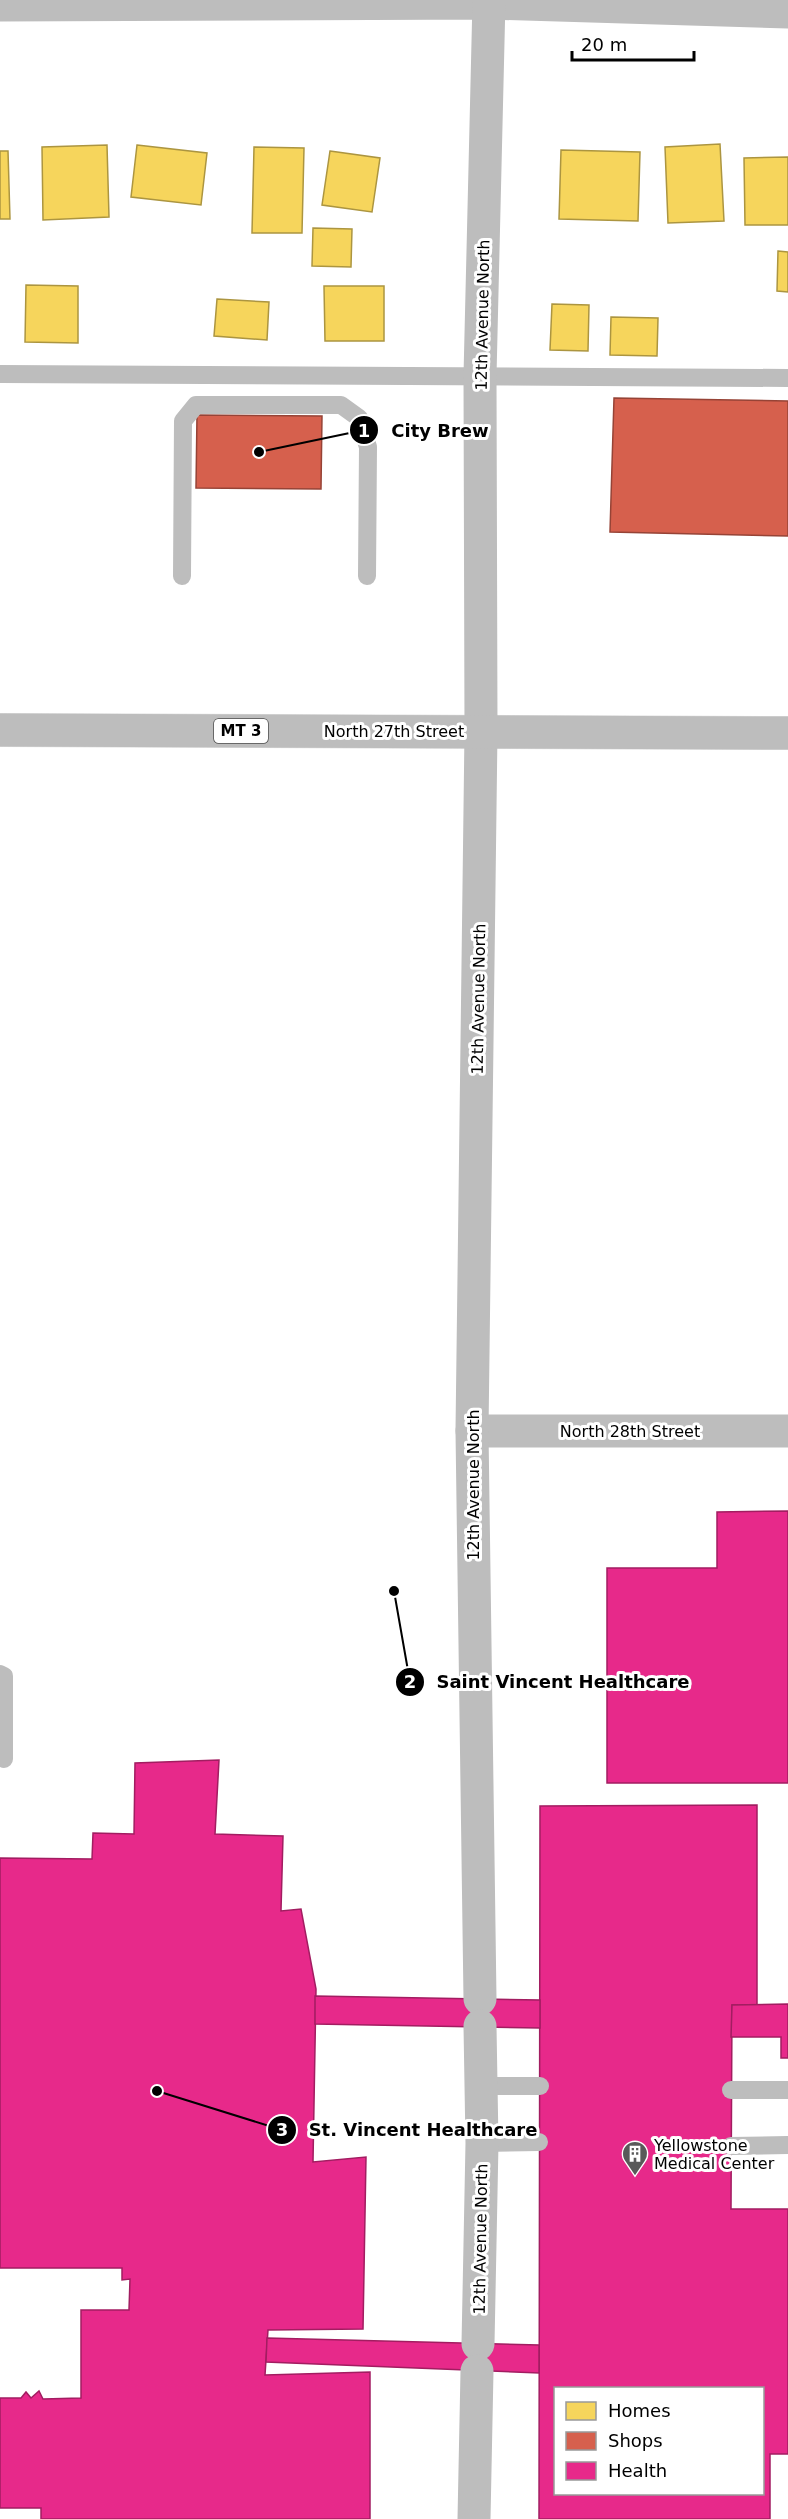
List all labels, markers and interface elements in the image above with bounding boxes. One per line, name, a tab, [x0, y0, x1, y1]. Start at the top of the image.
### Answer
scale bar	[572, 24, 694, 62]
text: 20 m	[581, 34, 627, 55]
street label: 12th Avenue North	[472, 239, 493, 391]
callout: City Brew	[349, 412, 500, 448]
text: 1	[358, 420, 370, 441]
text: City Brew	[391, 420, 489, 441]
road number: MT 3	[214, 719, 268, 743]
street label: North 27th Street	[324, 722, 464, 741]
street label: 12th Avenue North	[468, 923, 489, 1075]
street label: 12th Avenue North	[464, 1409, 483, 1561]
street label: North 28th Street	[560, 1422, 700, 1441]
callout: Saint Vincent Healthcare	[395, 1664, 702, 1700]
text: 2	[404, 1671, 416, 1692]
text: Saint Vincent Healthcare	[436, 1671, 690, 1692]
callout: St. Vincent Healthcare	[267, 2112, 550, 2148]
text: 3	[276, 2119, 288, 2140]
text: St. Vincent Healthcare	[309, 2119, 537, 2140]
place label: Yellowstone Medical Center	[653, 2136, 775, 2173]
building icon: Yellowstone Medical Center	[620, 2139, 650, 2177]
street label: 12th Avenue North	[470, 2163, 491, 2315]
legend	[554, 2387, 764, 2495]
text: Homes	[608, 2400, 671, 2421]
text: Shops	[608, 2430, 663, 2451]
text: Health	[608, 2460, 667, 2481]

